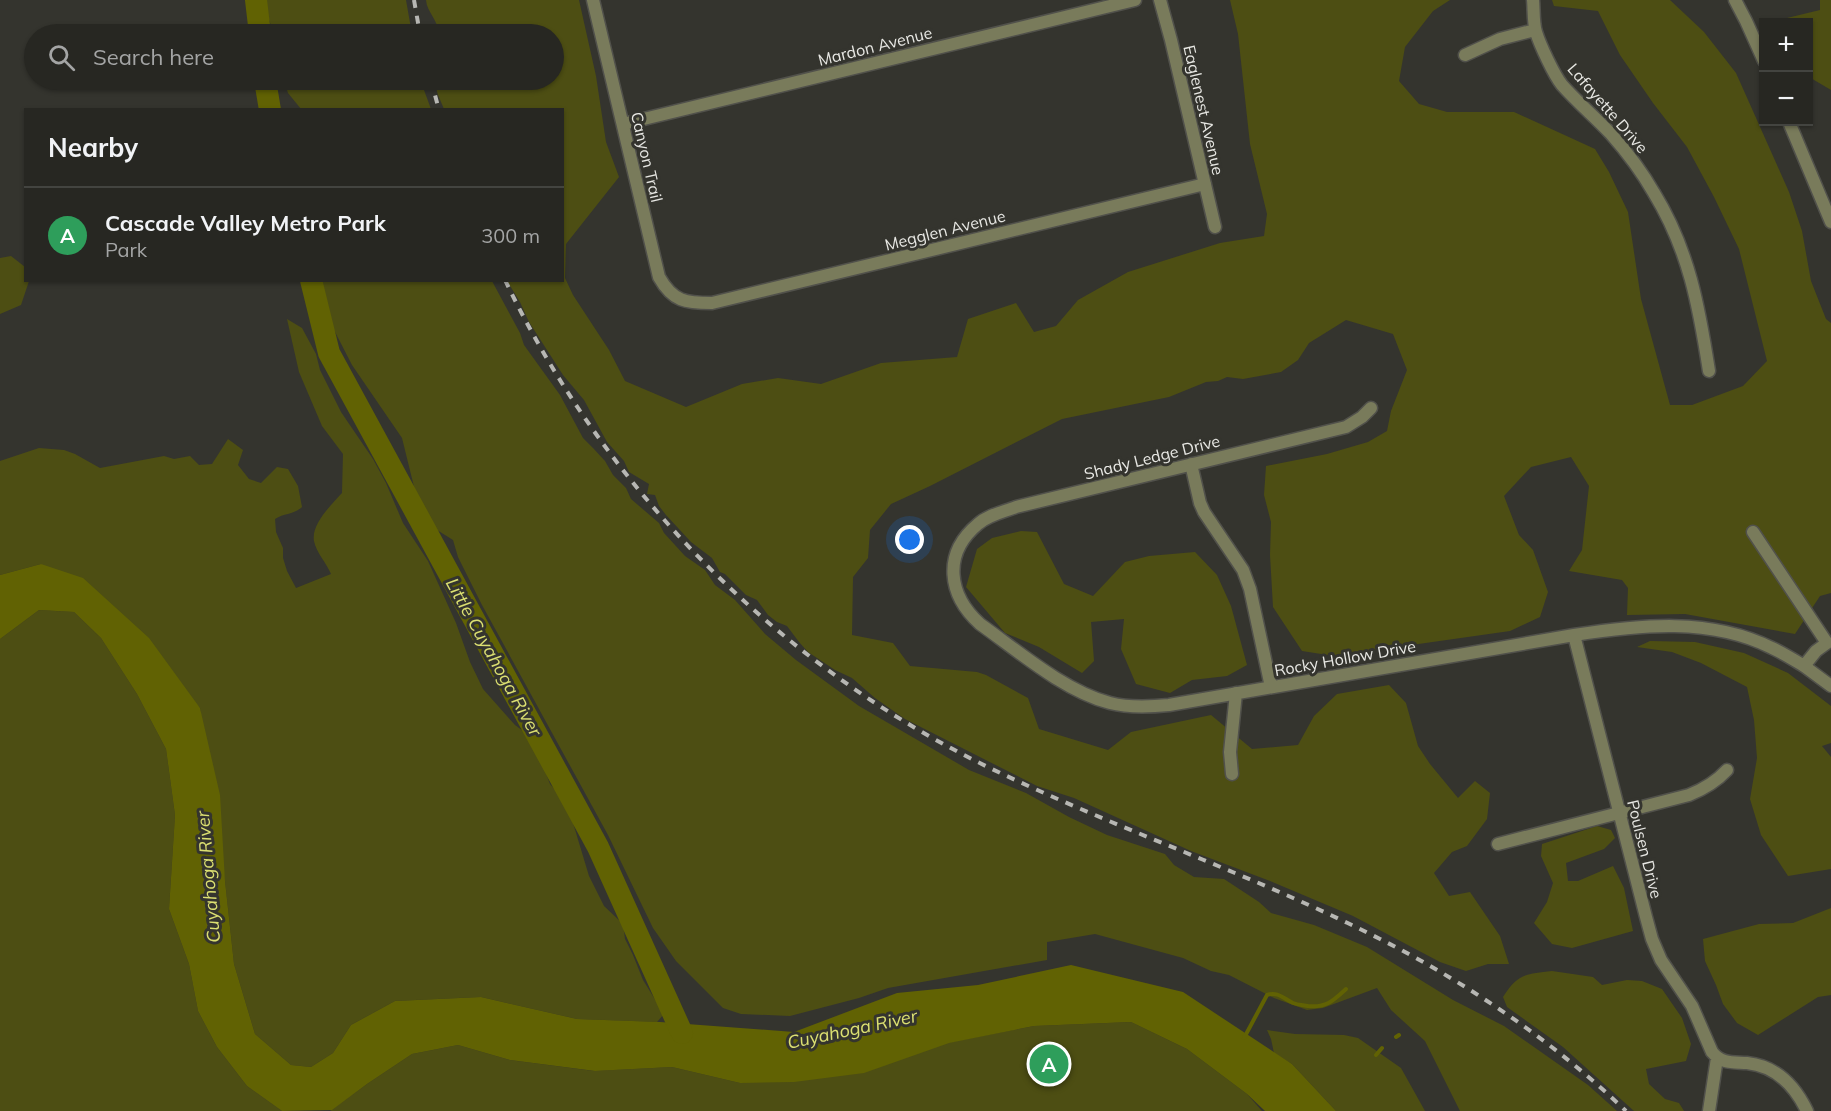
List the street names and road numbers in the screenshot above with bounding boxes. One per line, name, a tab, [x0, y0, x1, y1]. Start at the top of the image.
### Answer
street label: Mardon Avenue	[816, 22, 934, 70]
street label: Eaglenest Avenue	[1179, 43, 1229, 177]
street label: Lafayette Drive	[1563, 59, 1653, 157]
street label: Canyon Trail	[627, 110, 667, 204]
street label: Megglen Avenue	[883, 205, 1007, 255]
street label: Shady Ledge Drive	[1082, 430, 1222, 484]
street label: Rocky Hollow Drive	[1273, 636, 1417, 680]
street label: Poulsen Drive	[1623, 798, 1667, 900]

